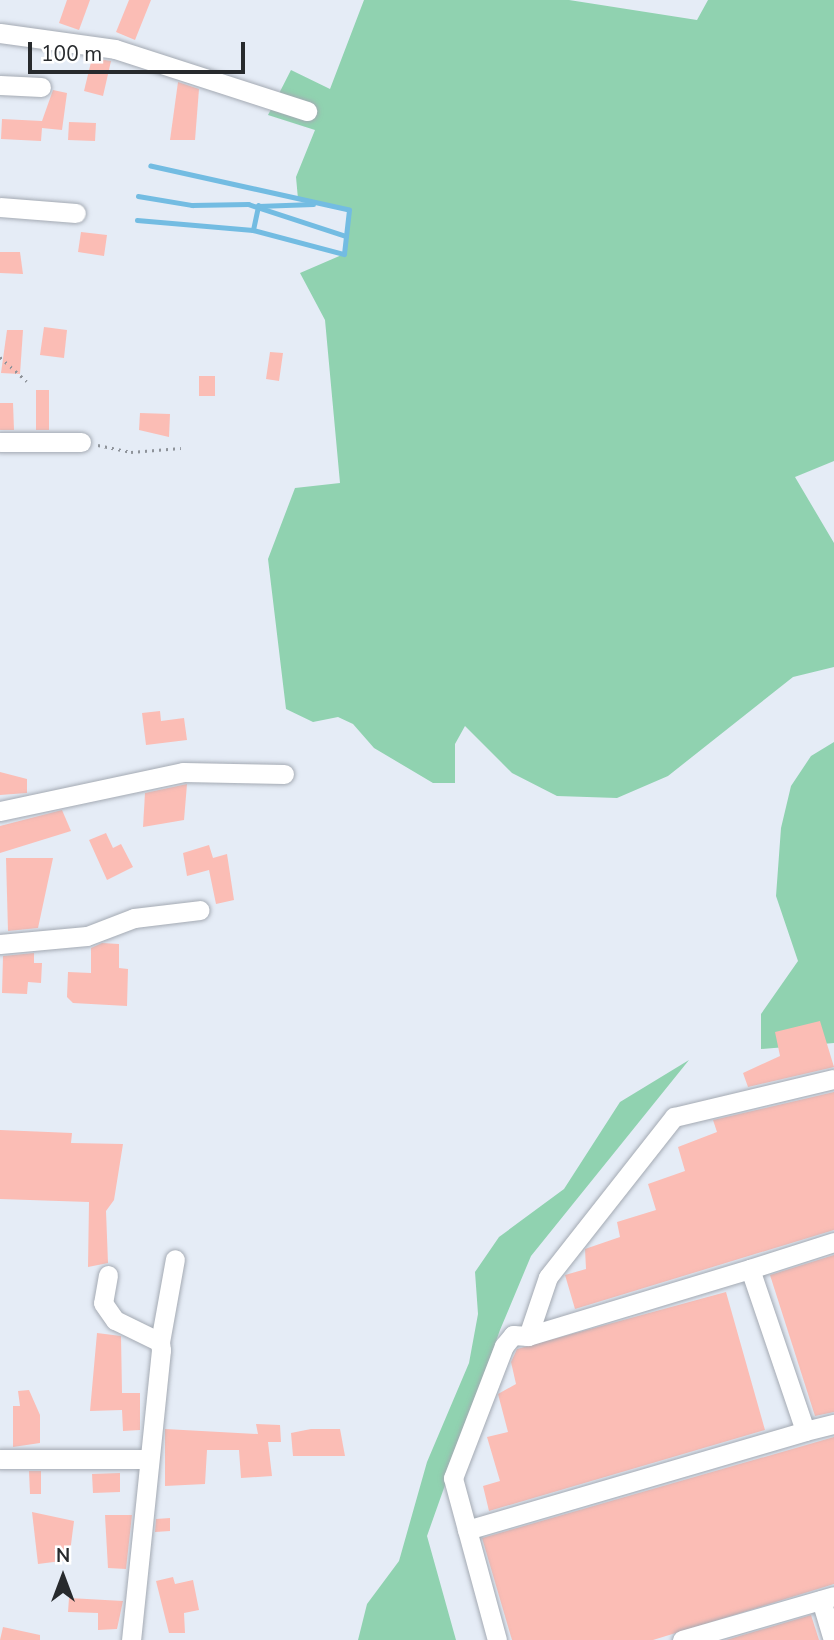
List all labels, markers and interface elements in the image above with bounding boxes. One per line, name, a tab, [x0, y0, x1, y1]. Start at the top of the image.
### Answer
scale bar	[32, 28, 248, 72]
text: 100 m	[41, 40, 102, 68]
north arrow	[28, 1542, 98, 1612]
text: N	[56, 1543, 70, 1569]

